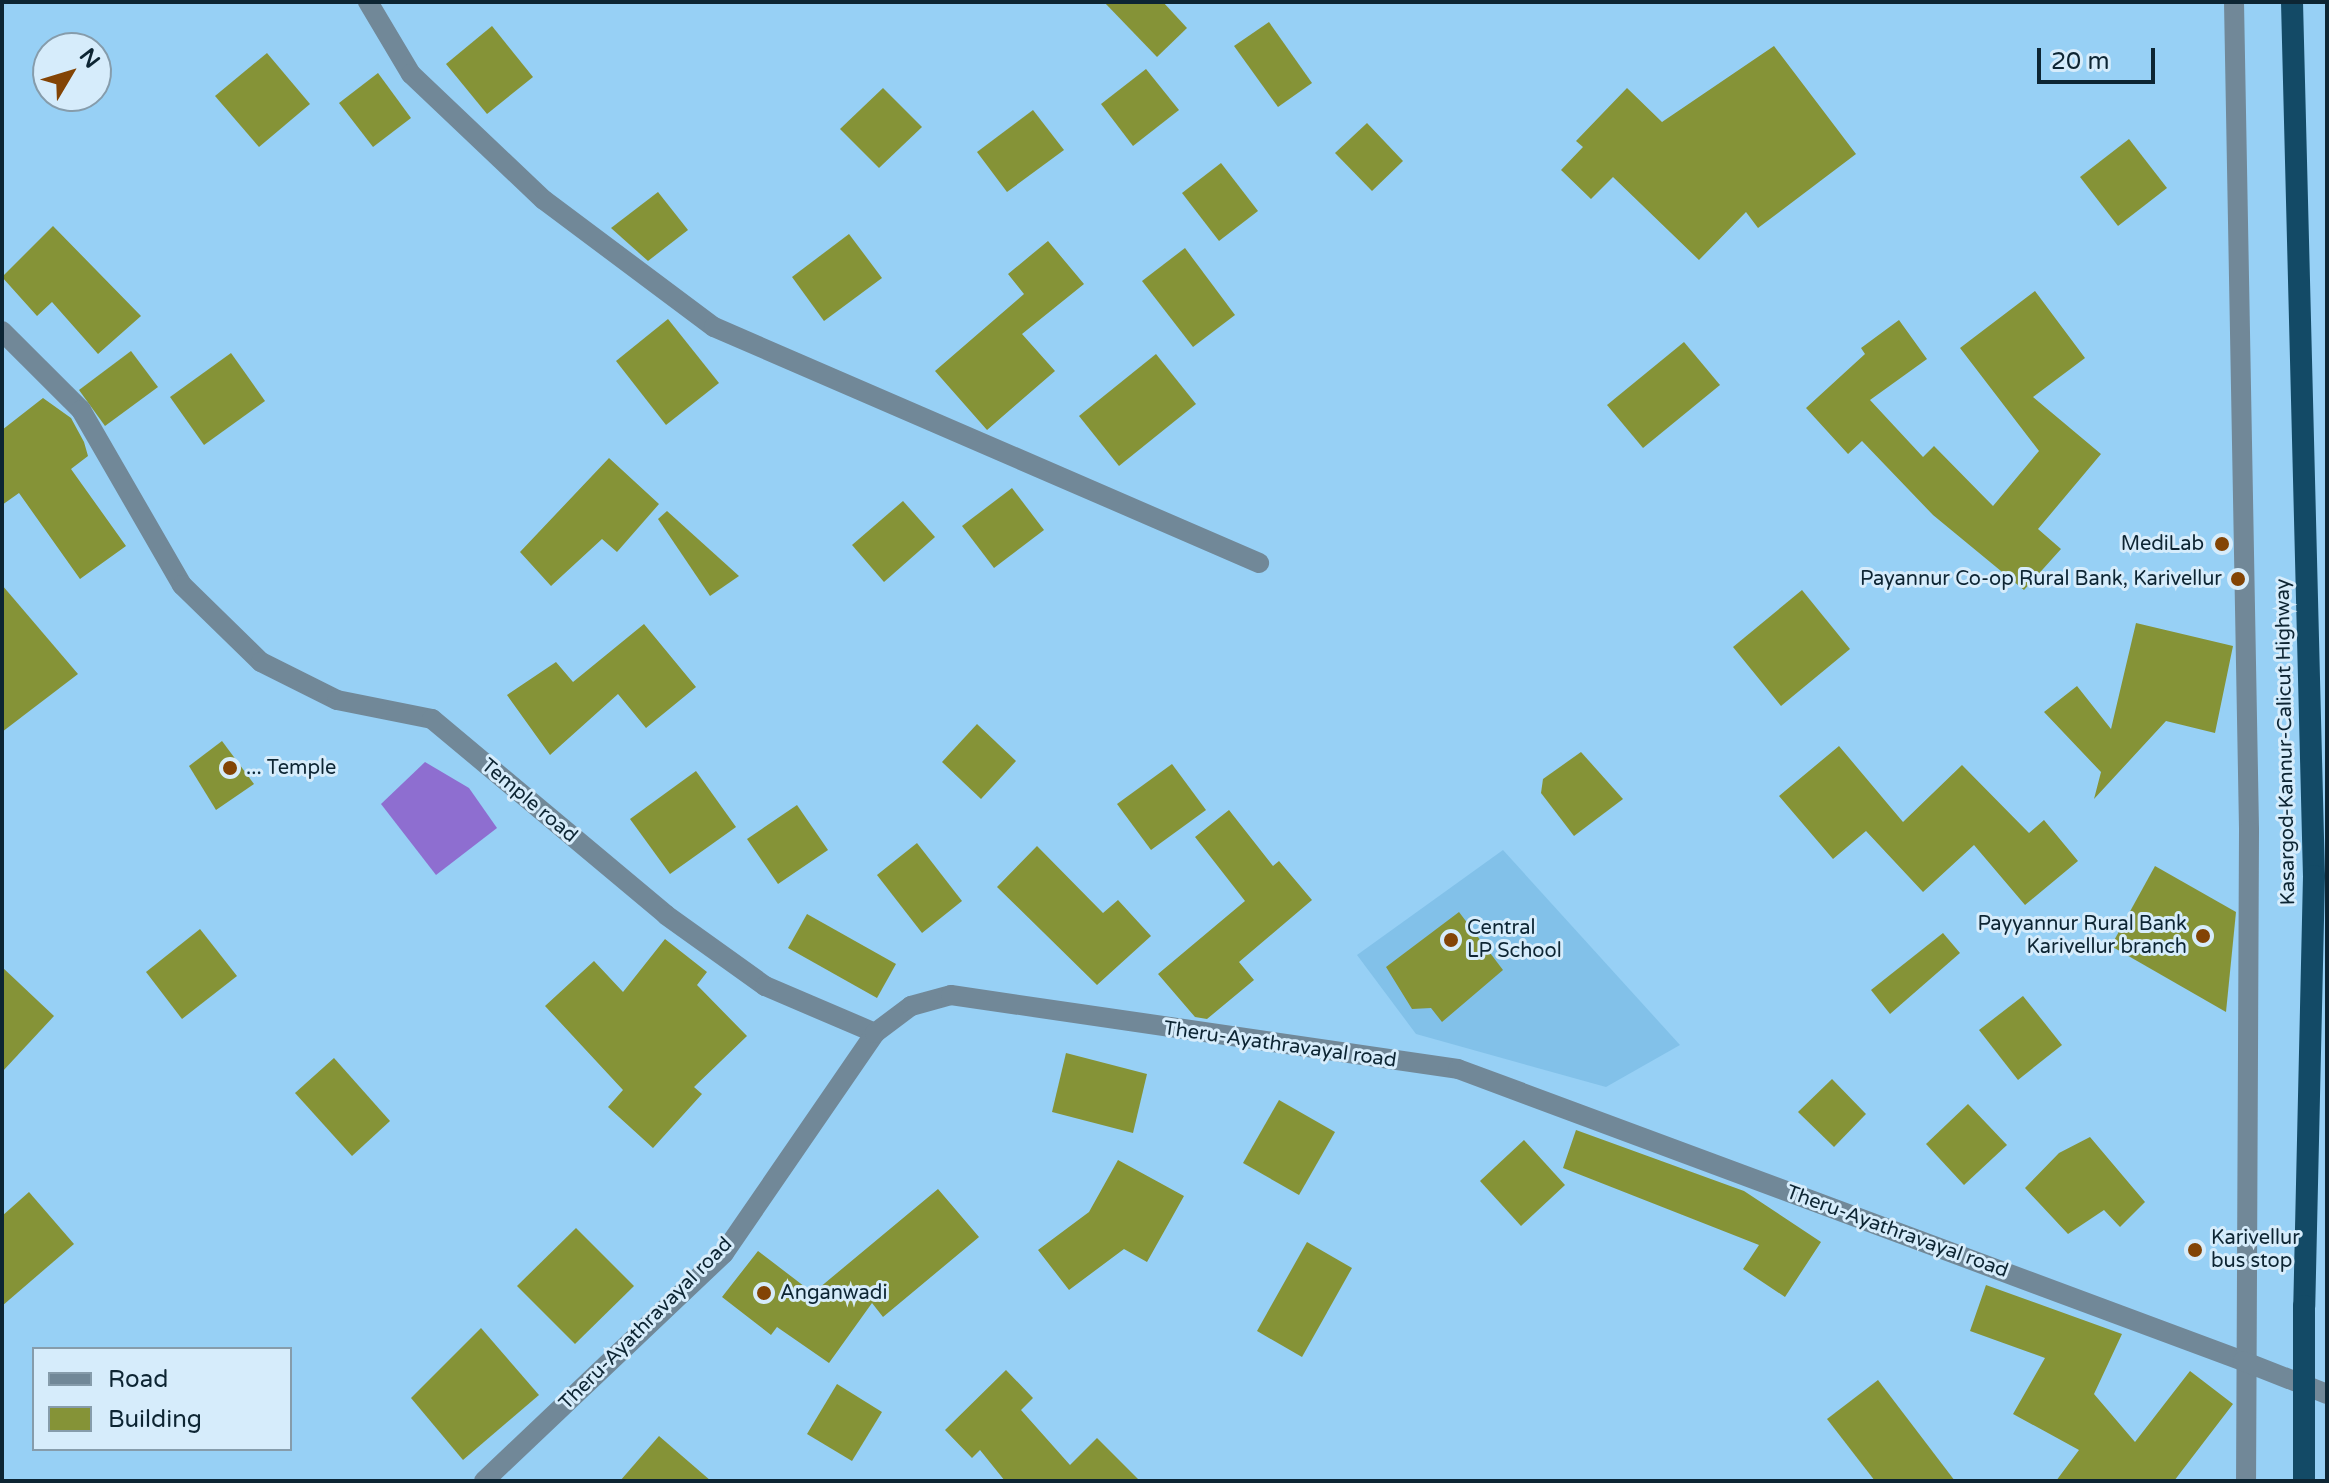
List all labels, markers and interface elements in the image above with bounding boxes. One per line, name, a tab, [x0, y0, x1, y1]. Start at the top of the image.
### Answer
north arrow	[32, 32, 112, 112]
scale bar	[2041, 32, 2159, 82]
text: N	[74, 43, 105, 73]
text: 20 m	[2051, 47, 2109, 76]
place label: MediLab	[2121, 532, 2204, 556]
marker: MediLab	[2211, 533, 2233, 555]
place label: Payannur Co-op Rural Bank, Karivellur	[1860, 567, 2222, 591]
marker: Payannur Co-op Rural Bank, Karivellur	[2229, 570, 2247, 588]
street label: Kasargod-Kannur-Calicut Highway	[2271, 578, 2301, 906]
street label: Temple road	[476, 754, 582, 848]
place label: ... Temple	[246, 756, 336, 780]
marker: ... Temple	[221, 759, 239, 777]
place label: Payyannur Rural Bank Karivellur branch	[1977, 912, 2187, 959]
place label: Central LP School	[1467, 916, 1562, 963]
marker: Payyannur Rural Bank Karivellur branch	[2194, 927, 2212, 945]
marker: Central LP School	[1442, 931, 1460, 949]
street label: Theru-Ayathravayal road	[1162, 1017, 1398, 1073]
street label: Theru-Ayathravayal road	[1783, 1181, 2011, 1283]
place label: Karivellur bus stop	[2211, 1226, 2300, 1273]
street label: Theru-Ayathravayal road	[555, 1233, 737, 1415]
marker: Karivellur bus stop	[2186, 1241, 2204, 1259]
place label: Anganwadi	[780, 1281, 887, 1305]
marker: Anganwadi	[755, 1284, 773, 1302]
legend	[32, 1347, 292, 1451]
text: Road	[108, 1365, 168, 1394]
text: Building	[108, 1405, 202, 1434]

